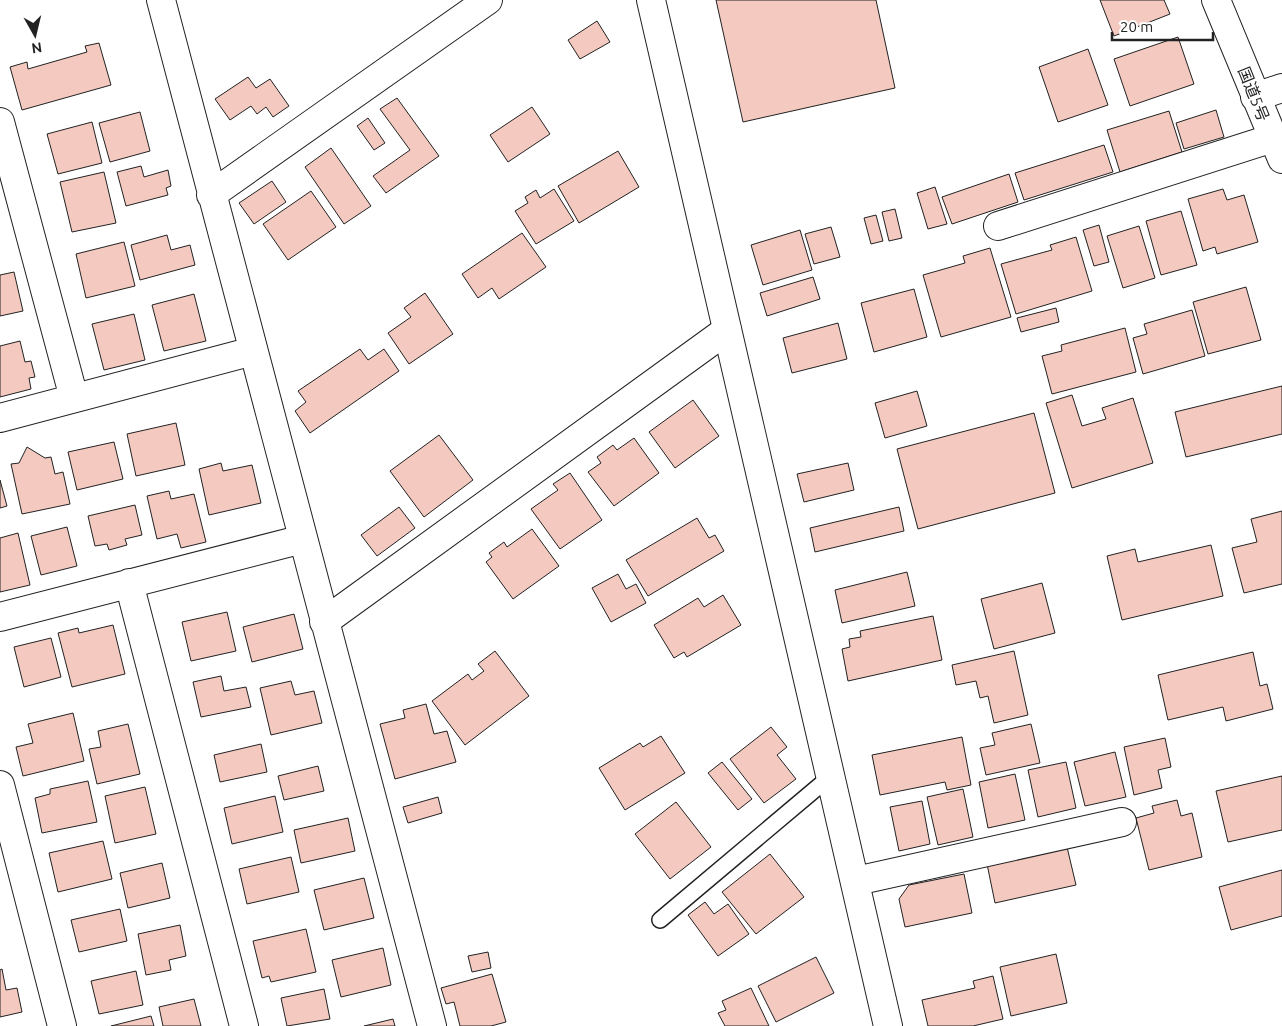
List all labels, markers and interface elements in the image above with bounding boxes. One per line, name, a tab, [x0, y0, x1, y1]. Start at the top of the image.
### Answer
north arrow	[10, 10, 60, 60]
scale bar	[1112, 10, 1213, 42]
text: 20 m	[1120, 18, 1153, 35]
text: N	[31, 39, 43, 57]
street label: 国道5号	[1235, 64, 1273, 124]

